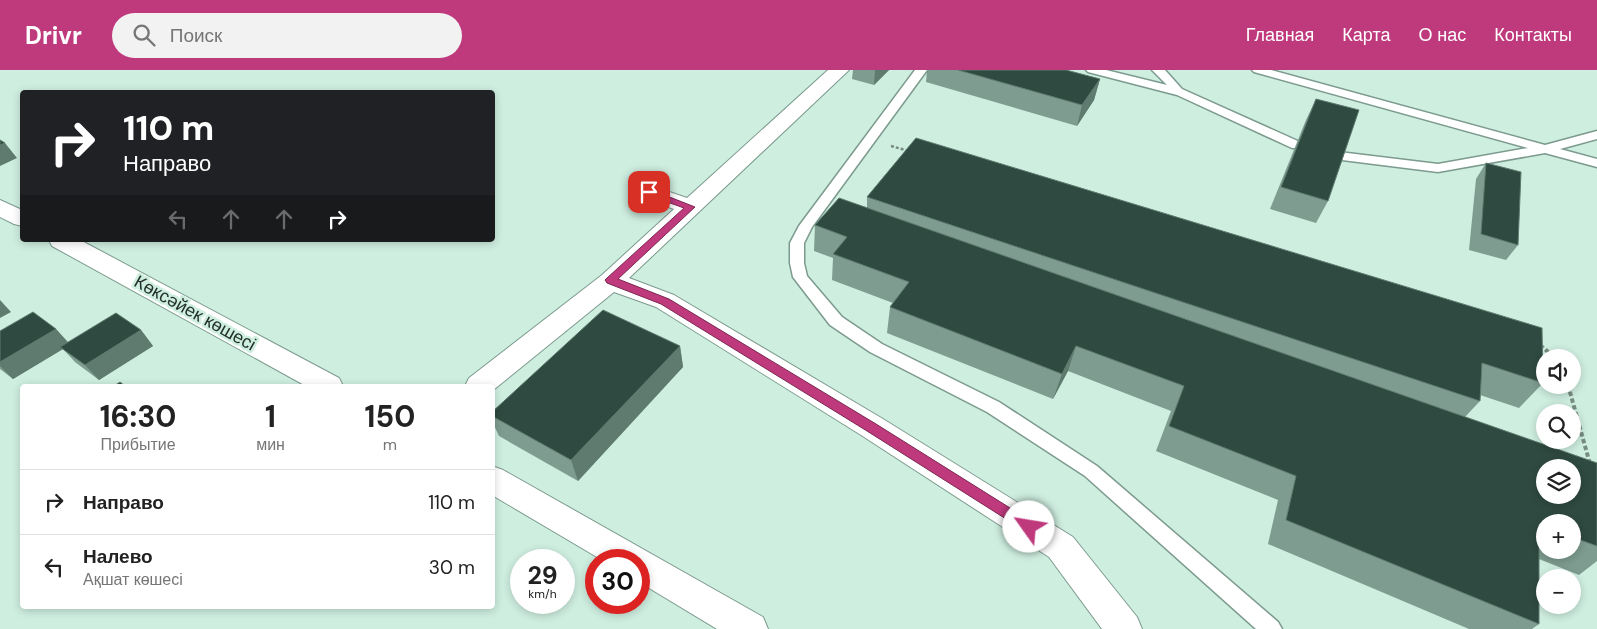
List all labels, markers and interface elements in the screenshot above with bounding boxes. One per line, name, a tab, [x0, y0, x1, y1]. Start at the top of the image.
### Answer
search box	[112, 13, 462, 58]
text: Drivr	[25, 20, 82, 51]
icon: search	[130, 21, 158, 49]
text: Поиск	[170, 23, 222, 48]
text: Главная	[1246, 23, 1314, 47]
text: Карта	[1342, 23, 1391, 47]
text: О нас	[1419, 23, 1466, 47]
text: Контакты	[1494, 23, 1572, 47]
text: 110 m	[123, 105, 214, 151]
icon: right	[40, 110, 105, 175]
text: Направо	[123, 149, 211, 178]
pin	[628, 171, 670, 213]
icon: arrive	[635, 178, 663, 206]
icon: left	[164, 205, 192, 233]
icon: ahead	[217, 205, 245, 233]
icon: ahead	[270, 205, 298, 233]
icon: right	[323, 205, 351, 233]
street label: Көксәйек көшесі	[130, 270, 260, 356]
map controls	[1536, 349, 1581, 614]
button: sound	[1536, 349, 1581, 394]
text: 16:30	[100, 397, 176, 436]
text: 1	[265, 397, 276, 436]
text: 150	[365, 397, 415, 436]
button: search	[1536, 404, 1581, 449]
text: Прибытие	[100, 434, 176, 455]
text: мин	[256, 434, 285, 455]
text: m	[383, 434, 397, 455]
button: layers	[1536, 459, 1581, 504]
icon: right	[40, 488, 68, 516]
text: Направо	[83, 490, 164, 515]
text: 110 m	[428, 490, 475, 515]
position arrow	[1002, 500, 1054, 552]
button: +	[1536, 514, 1581, 559]
text: Налево	[83, 544, 153, 569]
speed limit sign: 30	[585, 549, 650, 614]
icon: left	[40, 553, 68, 581]
text: 30 m	[429, 555, 475, 580]
text: 29	[527, 559, 558, 592]
text: Ақшат көшесі	[83, 569, 183, 590]
button: −	[1536, 569, 1581, 614]
text: km/h	[528, 586, 557, 602]

